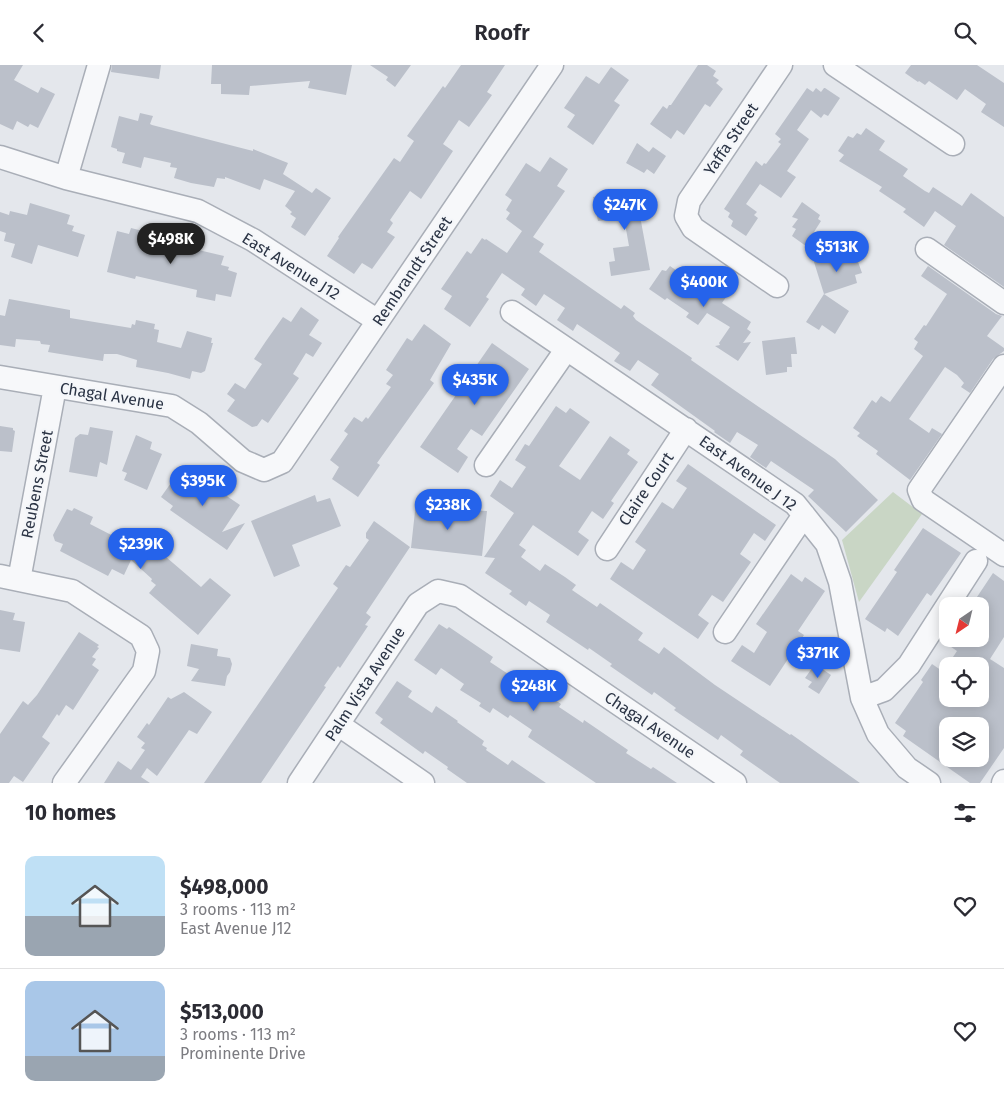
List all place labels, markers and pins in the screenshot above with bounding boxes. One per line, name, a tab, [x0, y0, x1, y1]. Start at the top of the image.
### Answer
pin: $247K	[590, 189, 660, 231]
pin: $498K	[136, 223, 206, 265]
pin: $513K	[802, 231, 872, 273]
pin: $400K	[669, 265, 739, 308]
pin: $435K	[440, 363, 510, 406]
pin: $395K	[168, 465, 238, 507]
pin: $238K	[413, 489, 483, 531]
pin: $239K	[106, 527, 176, 570]
pin: $371K	[783, 637, 853, 679]
pin: $248K	[499, 669, 569, 712]

